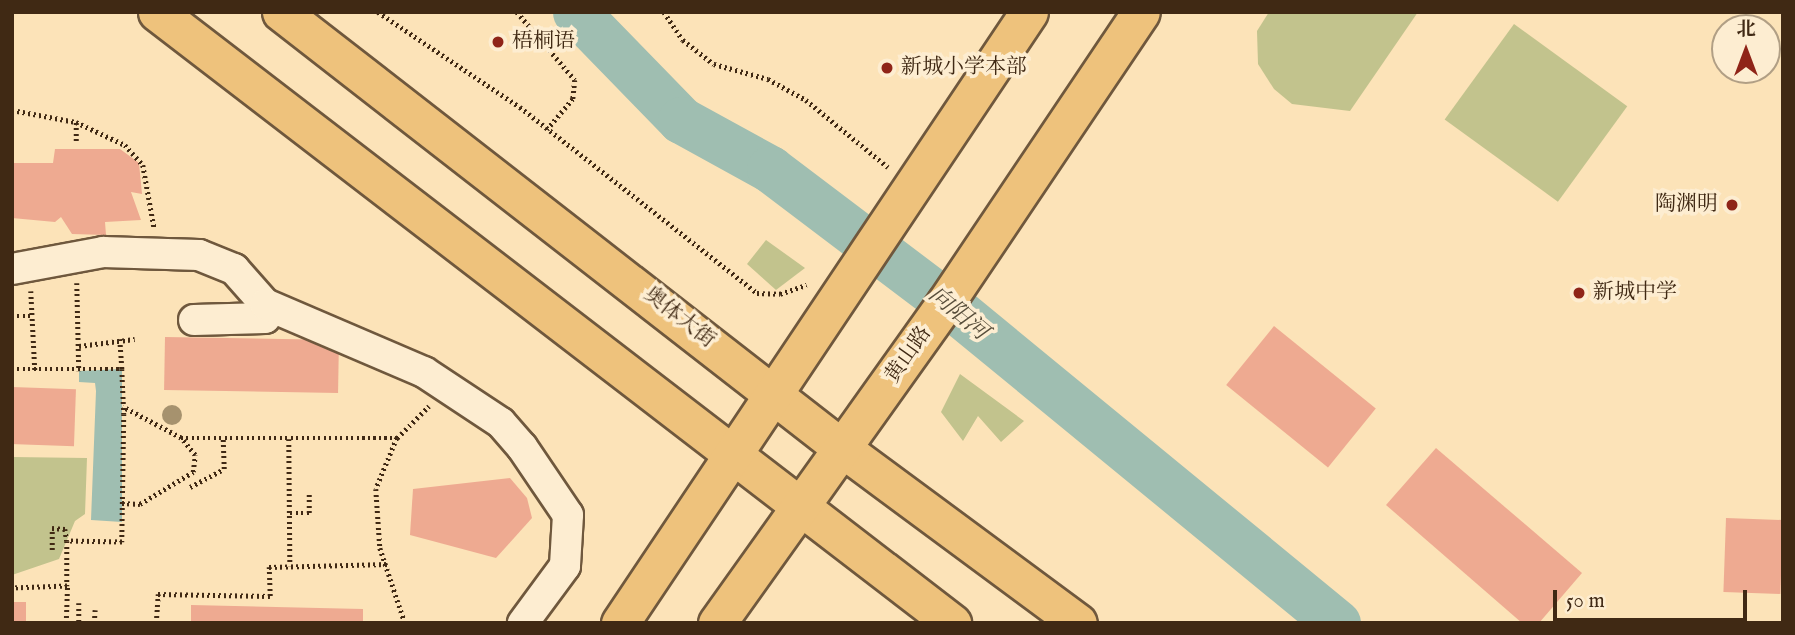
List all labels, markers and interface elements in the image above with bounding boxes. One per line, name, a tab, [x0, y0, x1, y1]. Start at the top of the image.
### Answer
north arrow	[1711, 14, 1781, 84]
text: 北	[1736, 18, 1756, 42]
place label: 梧桐语	[512, 29, 575, 55]
marker: 梧桐语	[490, 34, 506, 50]
place label: 新城小学本部	[901, 55, 1027, 81]
marker: 新城小学本部	[879, 60, 895, 76]
place label: 陶渊明	[1655, 192, 1718, 218]
marker: 陶渊明	[1724, 197, 1740, 213]
place label: 新城中学	[1593, 280, 1677, 306]
water label: 向阳河	[923, 281, 993, 347]
street label: 奥体大街	[638, 282, 720, 354]
marker: 新城中学	[1571, 285, 1587, 301]
street label: 黄山路	[881, 322, 937, 388]
scale bar	[1557, 576, 1751, 620]
text: 50 m	[1566, 588, 1605, 615]

